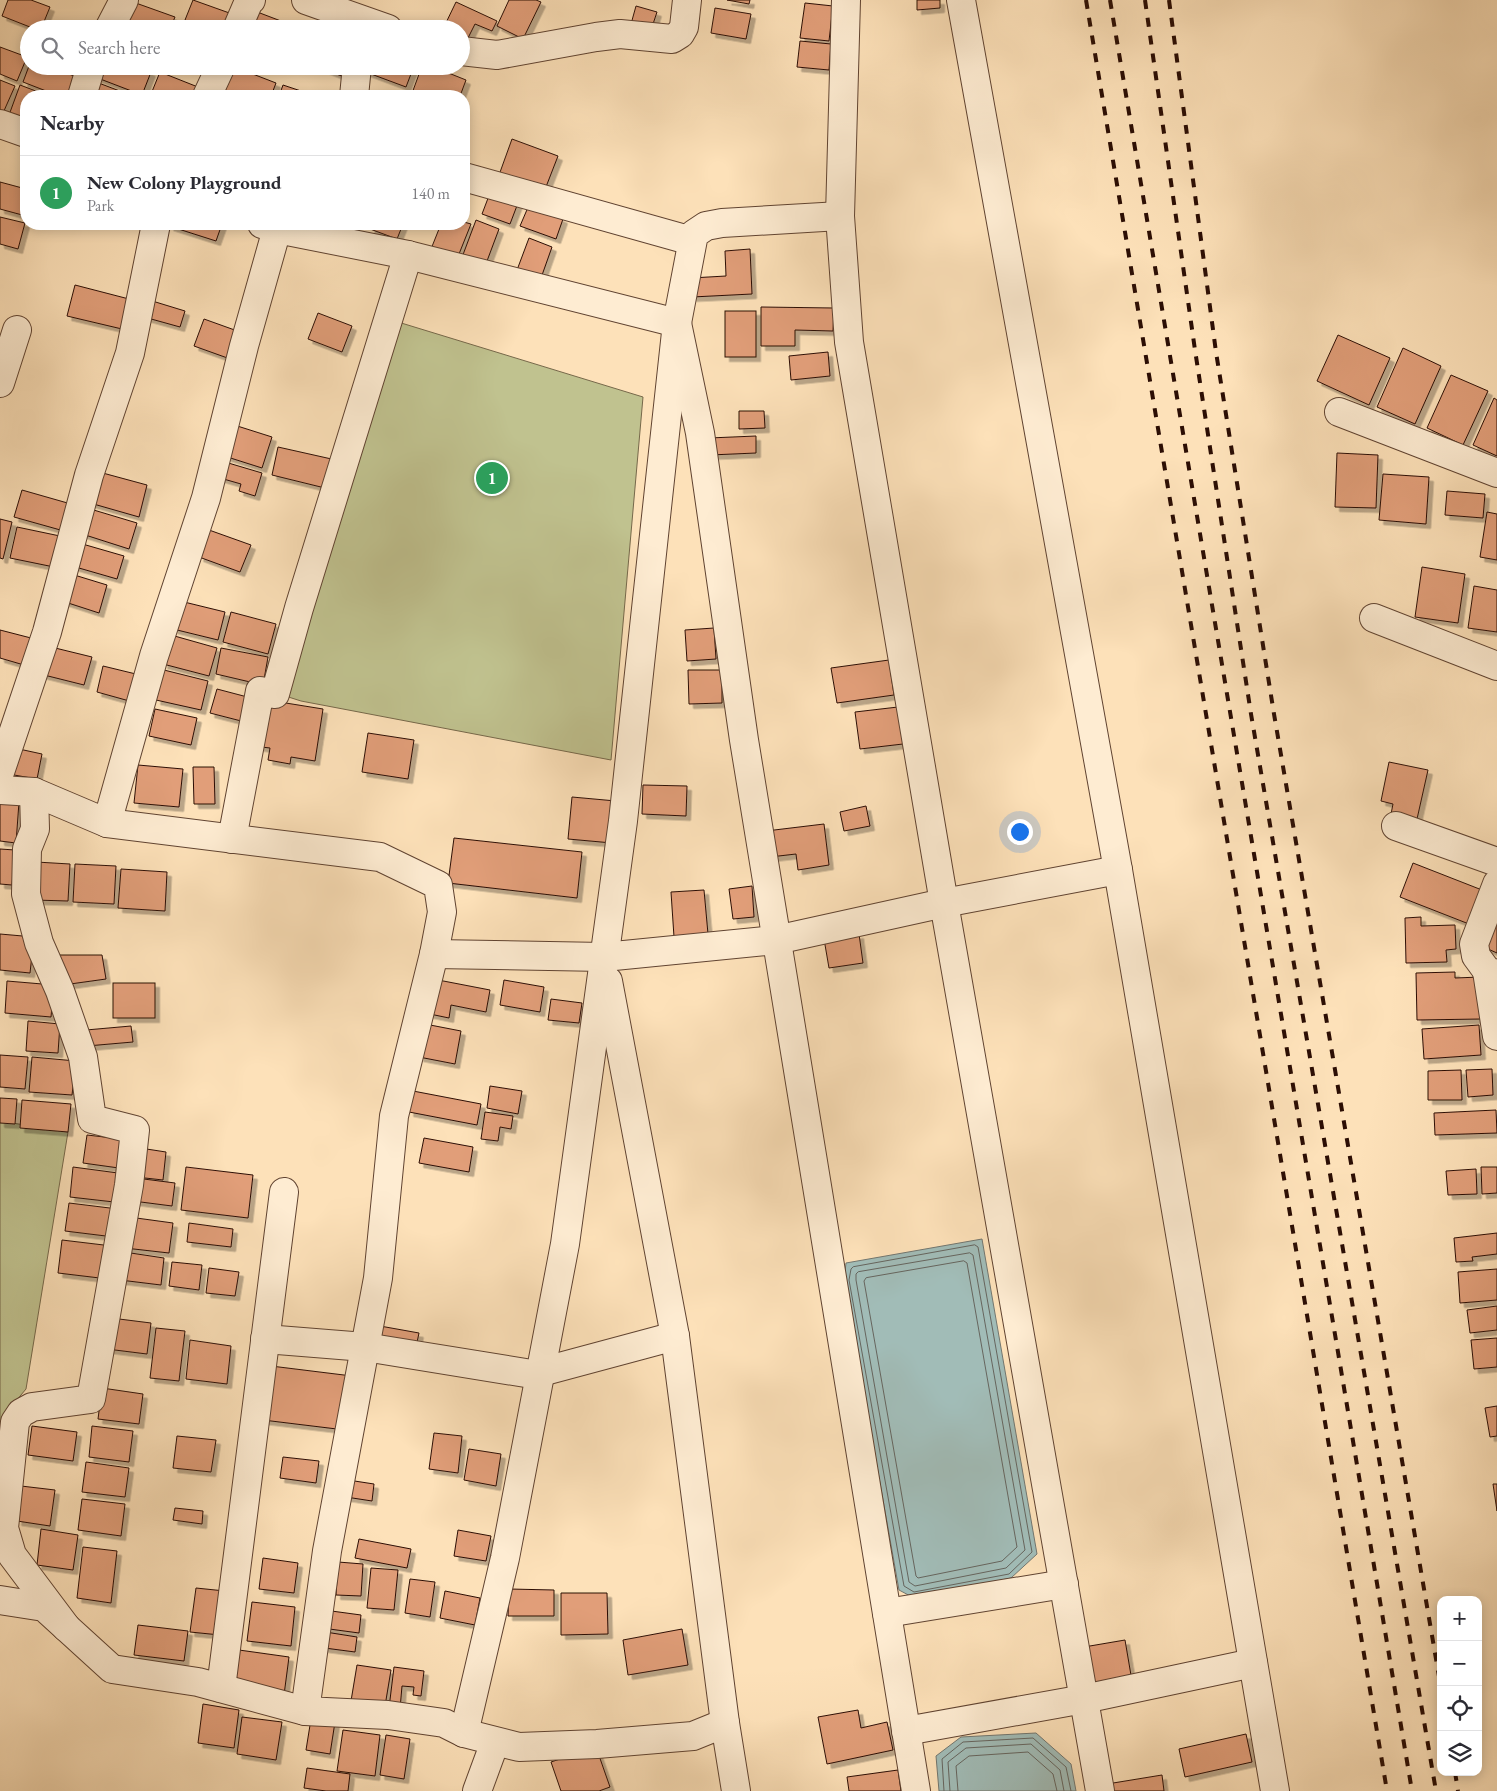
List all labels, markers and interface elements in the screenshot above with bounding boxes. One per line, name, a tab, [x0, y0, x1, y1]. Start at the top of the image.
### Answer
search box	[20, 20, 470, 75]
icon: search	[38, 34, 66, 62]
text: Search here	[78, 35, 160, 60]
text: Nearby	[40, 109, 104, 136]
text: New Colony Playground	[87, 170, 282, 195]
text: 1	[52, 183, 60, 204]
text: 140 m	[411, 183, 450, 204]
text: Park	[87, 195, 114, 216]
pin: 1	[476, 459, 508, 497]
your location	[1007, 819, 1033, 845]
map controls	[1437, 1596, 1482, 1776]
button: +	[1437, 1596, 1482, 1641]
button: −	[1437, 1641, 1482, 1686]
button: locate	[1437, 1686, 1482, 1731]
button: layers	[1437, 1731, 1482, 1776]

